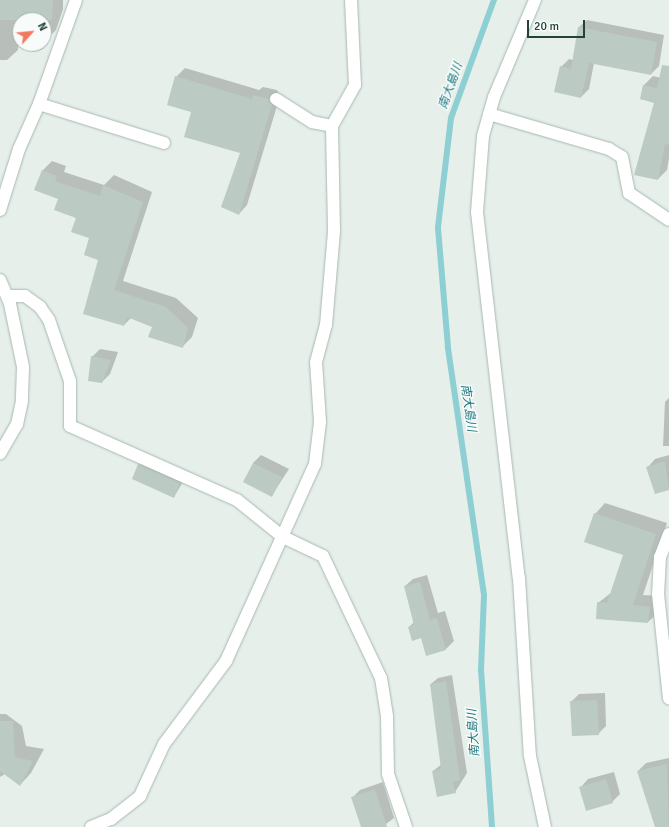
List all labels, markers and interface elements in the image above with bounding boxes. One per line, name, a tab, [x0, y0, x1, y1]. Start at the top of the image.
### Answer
north arrow	[12, 12, 52, 52]
scale bar	[529, 12, 587, 38]
text: 20 m	[534, 19, 559, 34]
text: N	[35, 20, 50, 33]
water label: 南大島川	[436, 61, 466, 111]
water label: 南大島川	[458, 383, 478, 433]
water label: 南大島川	[465, 709, 483, 757]

